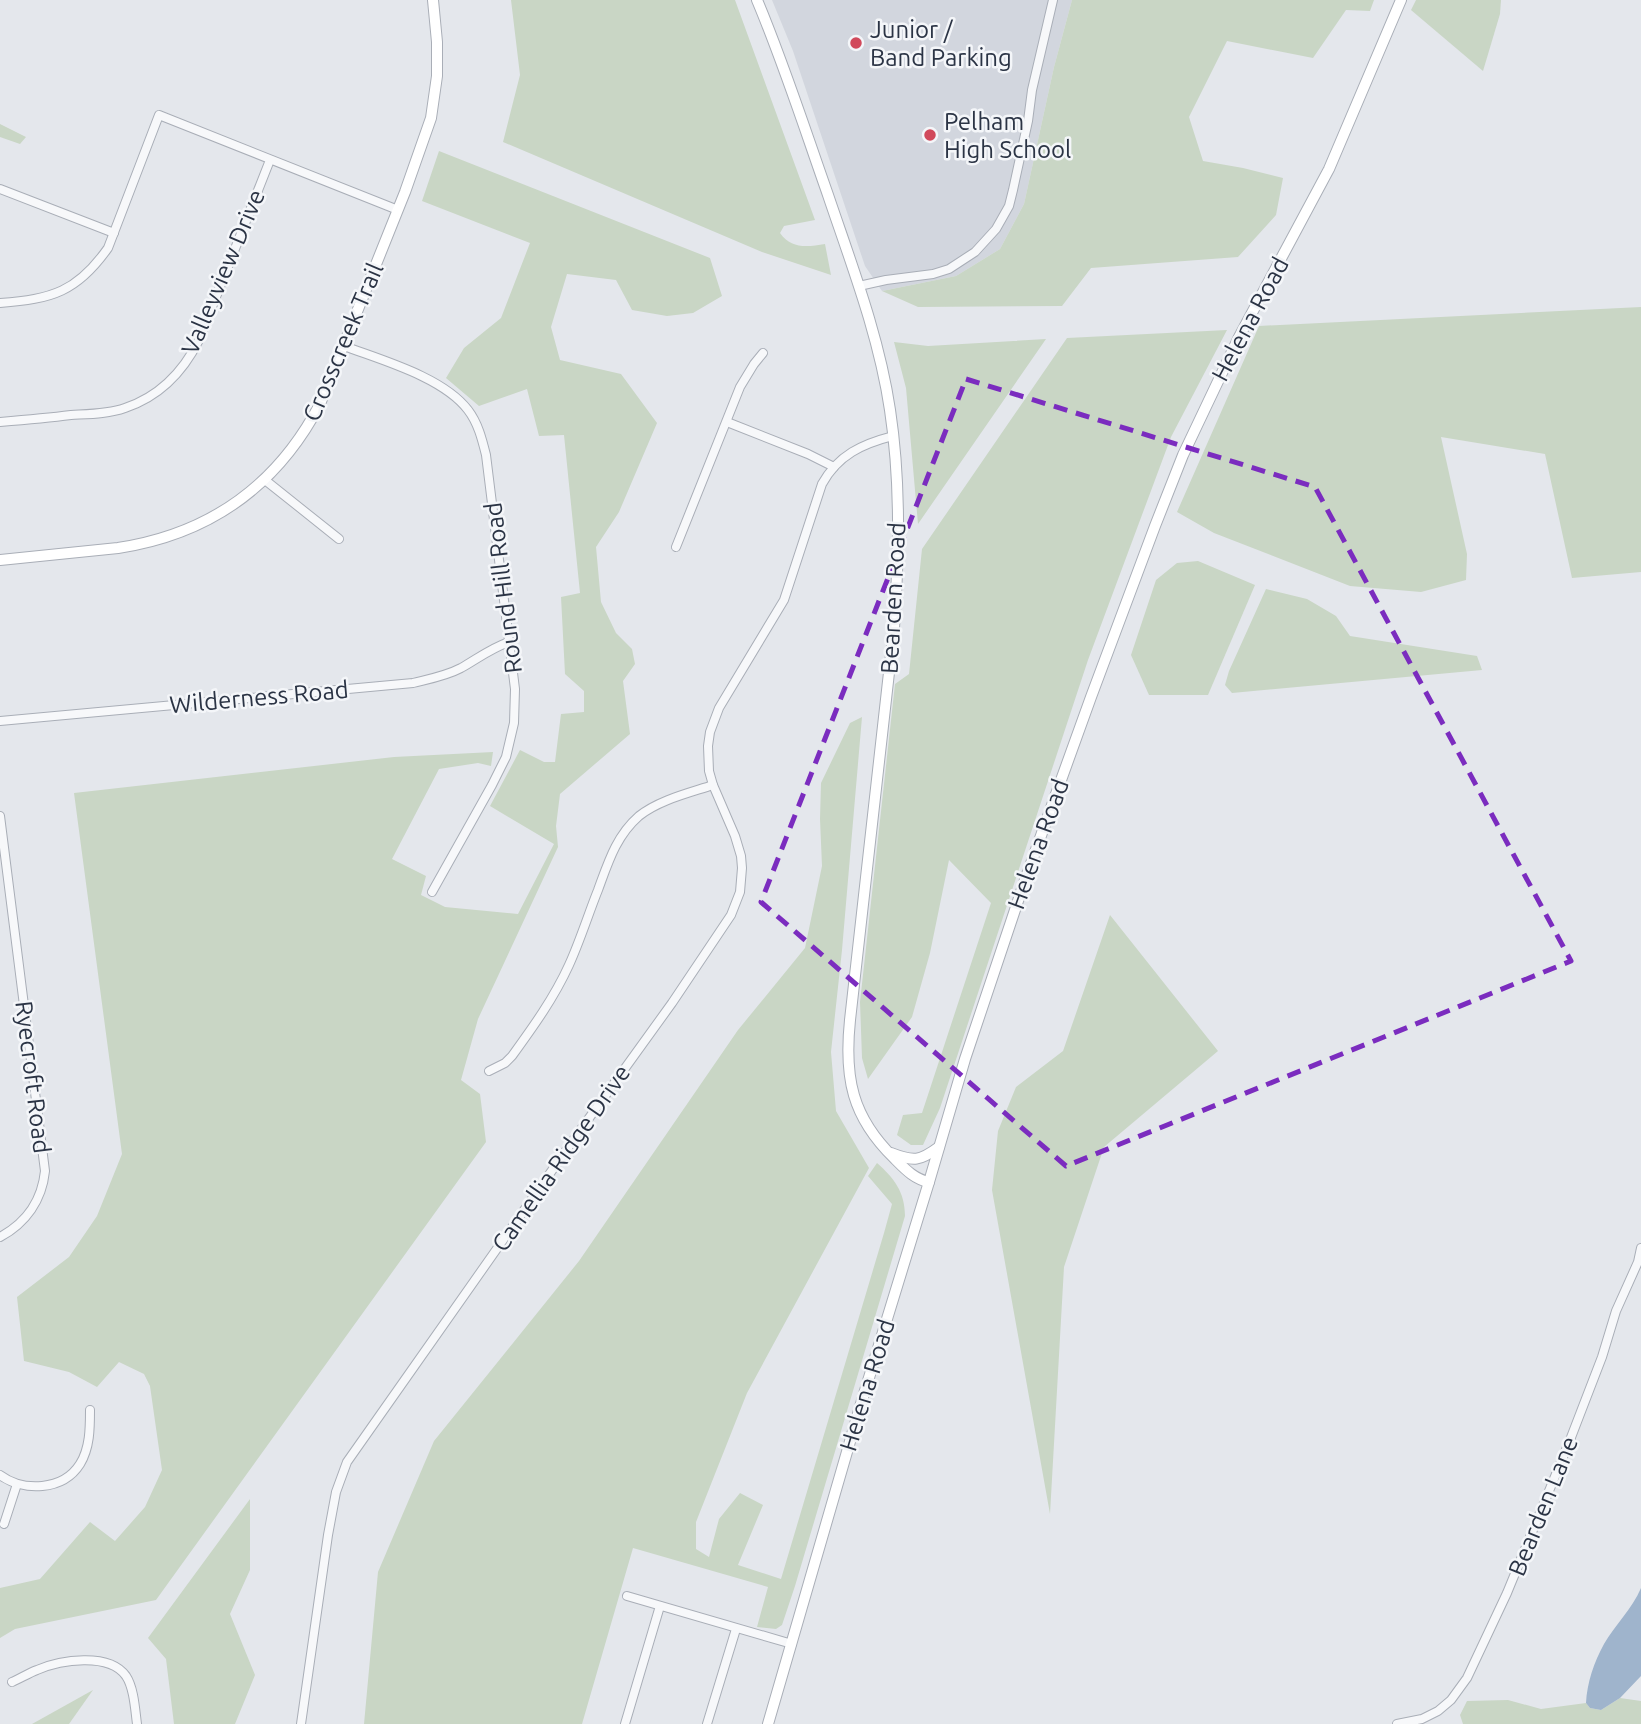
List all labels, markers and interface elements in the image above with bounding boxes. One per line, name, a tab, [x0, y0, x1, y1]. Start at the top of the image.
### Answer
place label: Junior / Band Parking	[870, 16, 1012, 71]
marker: Junior / Band Parking	[848, 35, 864, 51]
place label: Pelham High School	[944, 108, 1071, 163]
marker: Pelham High School	[922, 127, 938, 143]
street label: Valleyview Drive	[176, 185, 270, 359]
street label: Helena Road	[1206, 252, 1294, 386]
street label: Crosscreek Trail	[298, 259, 388, 425]
street label: Round Hill Road	[479, 501, 527, 675]
street label: Bearden Road	[876, 522, 910, 674]
street label: Wilderness Road	[168, 676, 350, 718]
street label: Helena Road	[1002, 775, 1074, 913]
street label: Ryecroft Road	[10, 999, 56, 1155]
street label: Camellia Ridge Drive	[486, 1060, 636, 1256]
street label: Helena Road	[834, 1316, 900, 1454]
street label: Bearden Lane	[1503, 1432, 1583, 1580]

